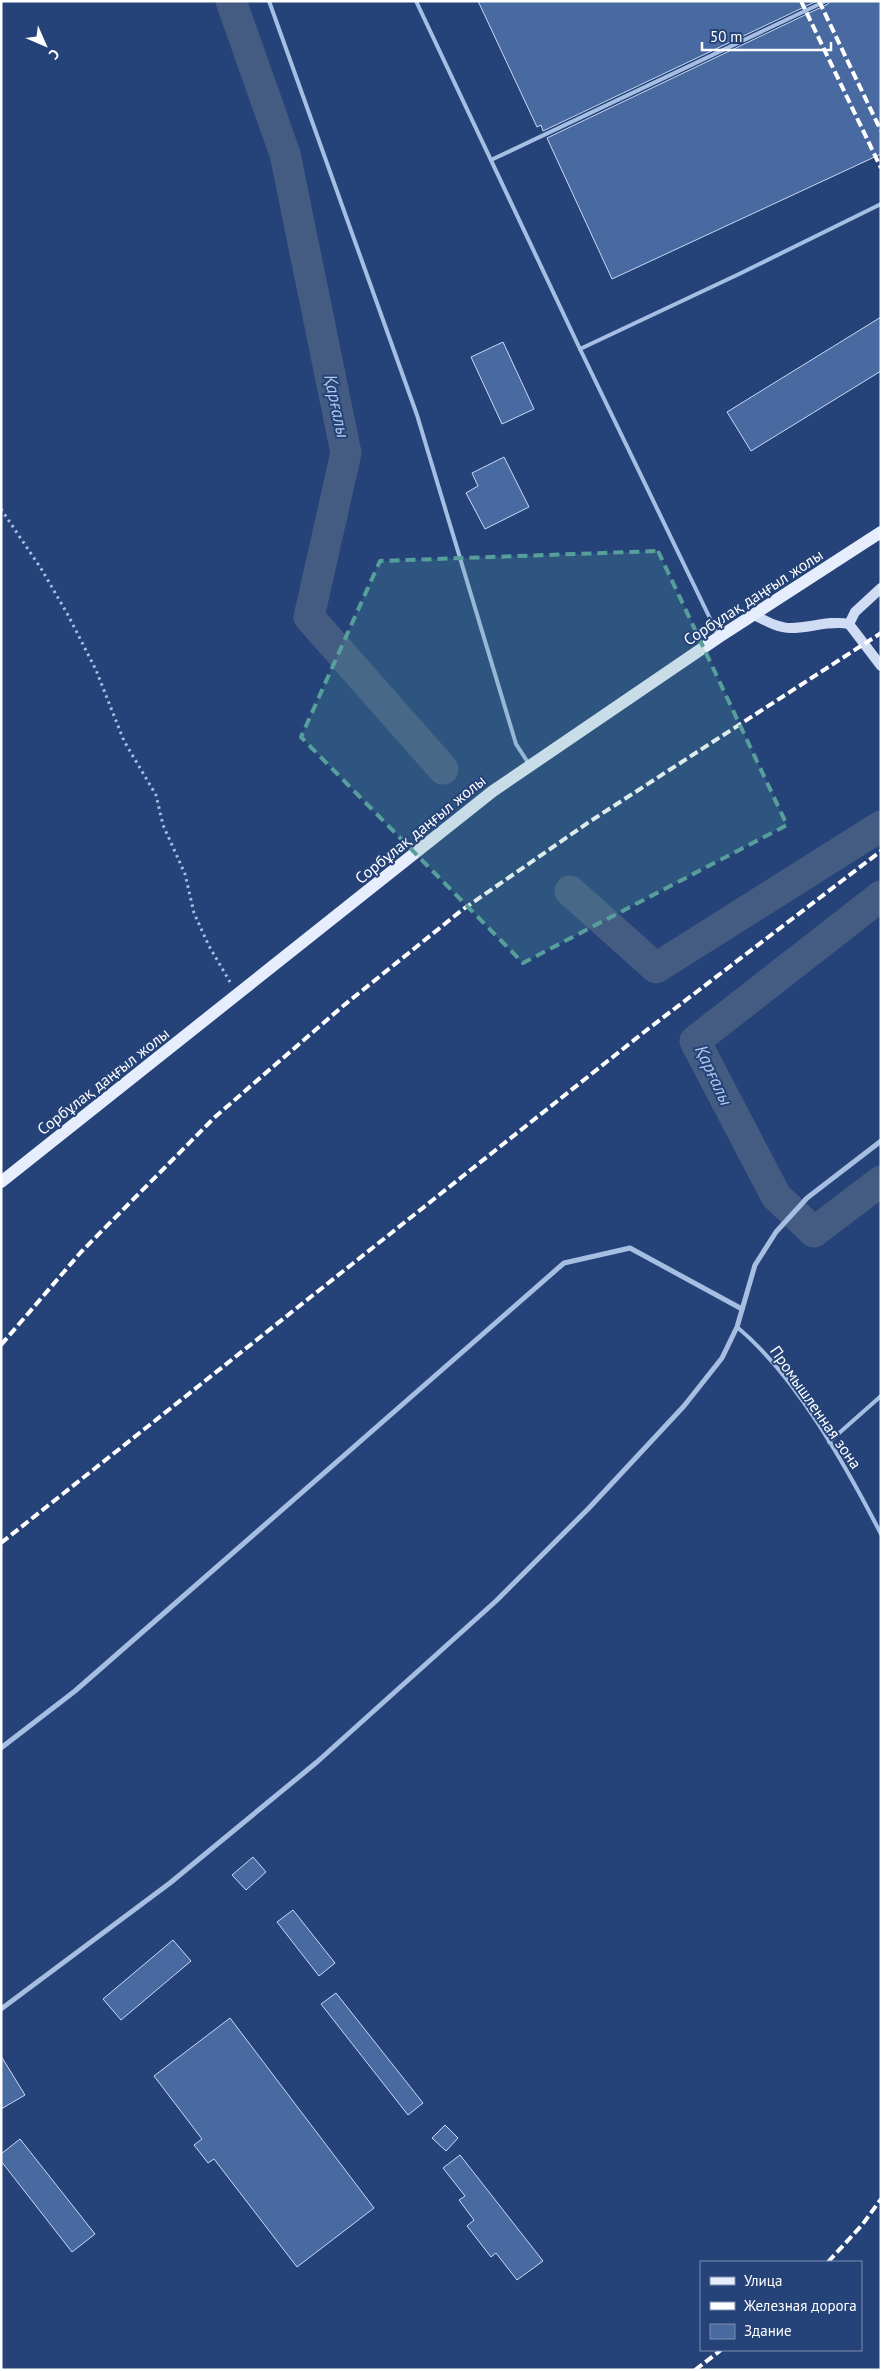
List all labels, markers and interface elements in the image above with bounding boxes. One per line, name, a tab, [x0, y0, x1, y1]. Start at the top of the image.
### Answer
north arrow	[20, 20, 70, 70]
scale bar	[702, 20, 831, 52]
text: 50 m	[710, 27, 743, 46]
text: С	[45, 45, 63, 63]
water label: Қарғалы	[319, 372, 355, 440]
street label: Сорбұлақ даңғыл жолы	[679, 544, 827, 650]
street label: Сорбұлақ даңғыл жолы	[351, 770, 489, 888]
street label: Сорбұлақ даңғыл жолы	[33, 1023, 173, 1139]
water label: Қарғалы	[690, 1041, 738, 1109]
street label: Промышленная зона	[766, 1342, 866, 1472]
legend	[700, 2261, 862, 2351]
text: Улица	[744, 2271, 782, 2290]
text: Железная дорога	[743, 2296, 857, 2315]
text: Здание	[744, 2321, 792, 2340]

